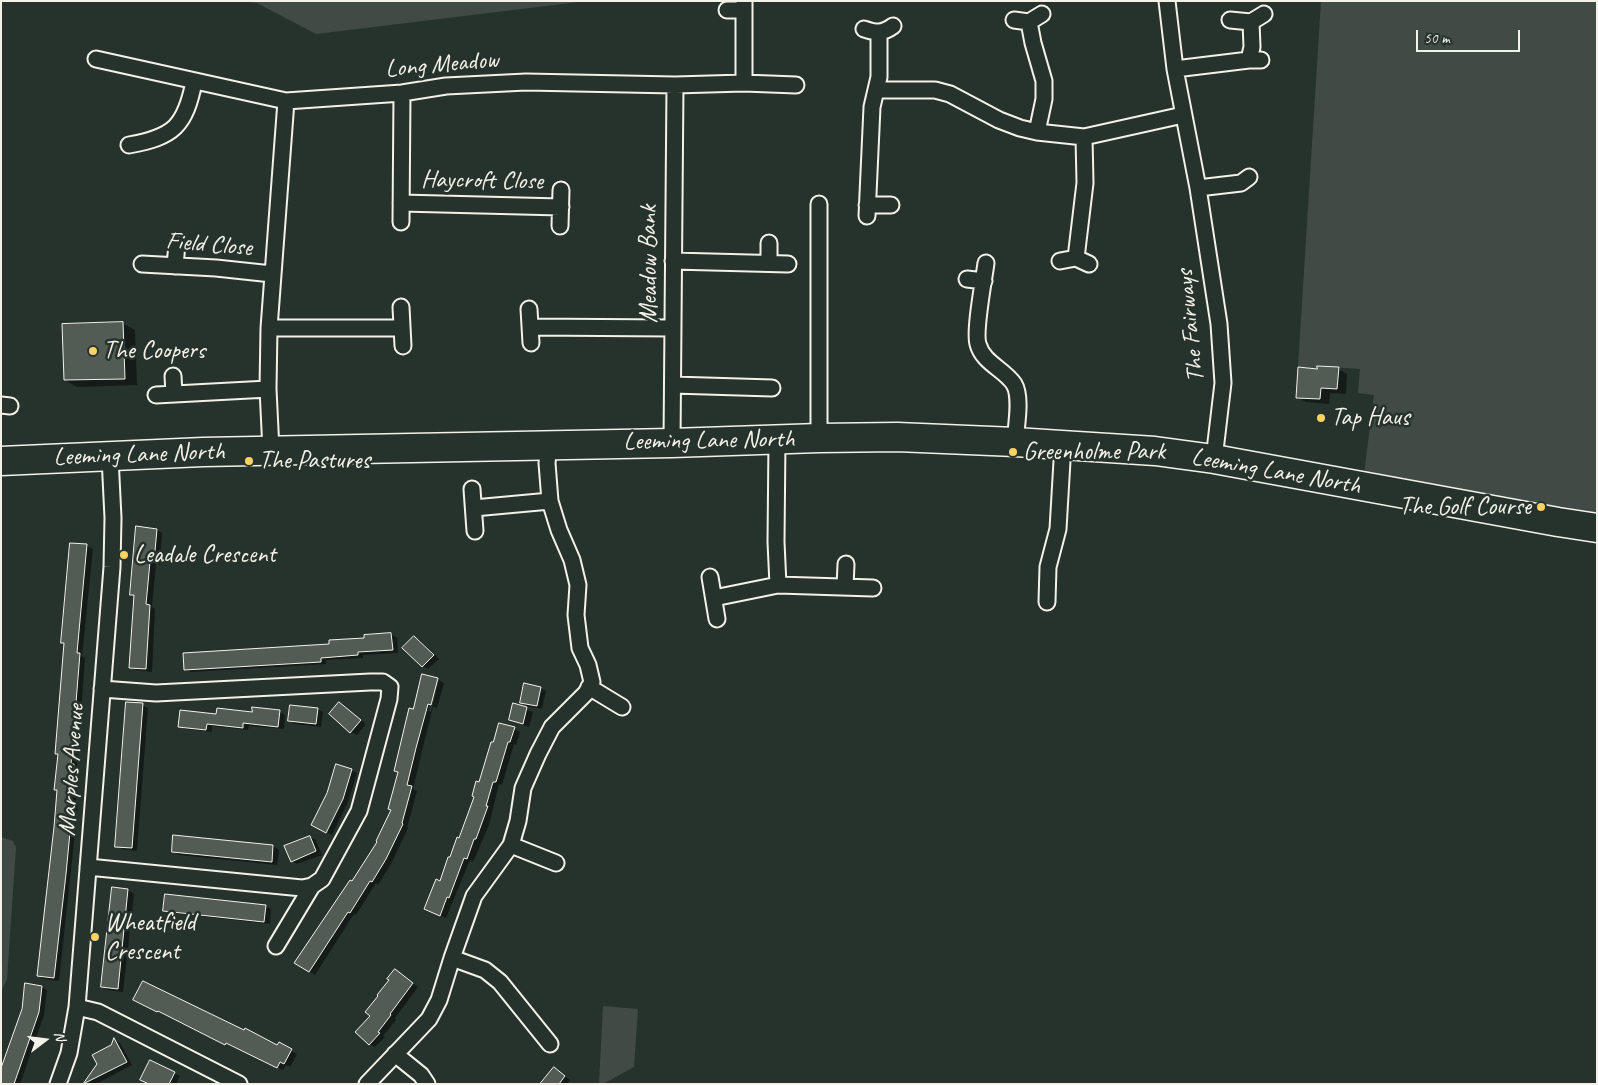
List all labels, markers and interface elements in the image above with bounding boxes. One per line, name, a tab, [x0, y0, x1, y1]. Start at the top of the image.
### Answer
scale bar	[1418, 20, 1522, 52]
text: 50 m	[1424, 29, 1450, 48]
street label: Long Meadow	[384, 45, 500, 85]
street label: Haycroft Close	[421, 165, 543, 197]
street label: Meadow Bank	[634, 205, 664, 323]
street label: Field Close	[165, 226, 253, 264]
street label: The Fairways	[1170, 268, 1212, 384]
place label: The Coopers	[103, 336, 205, 366]
marker: The Coopers	[87, 345, 99, 357]
place label: Tap Haus	[1331, 403, 1409, 433]
marker: Tap Haus	[1315, 412, 1327, 424]
street label: Leeming Lane North	[623, 425, 795, 457]
street label: Leeming Lane North	[53, 437, 225, 473]
place label: Greenholme Park	[1023, 437, 1165, 467]
street label: Leeming Lane North	[1189, 442, 1363, 502]
place label: The Pastures	[259, 446, 370, 476]
marker: Greenholme Park	[1007, 446, 1019, 458]
marker: The Pastures	[243, 455, 255, 467]
place label: The Golf Course	[1399, 492, 1531, 522]
marker: The Golf Course	[1535, 501, 1547, 513]
place label: Leadale Crescent	[134, 540, 276, 570]
marker: Leadale Crescent	[118, 549, 130, 561]
street label: Marples Avenue	[52, 703, 92, 837]
place label: Wheatfield Crescent	[105, 908, 195, 967]
marker: Wheatfield Crescent	[89, 931, 101, 943]
north arrow	[20, 1015, 70, 1065]
text: N	[51, 1030, 69, 1042]

